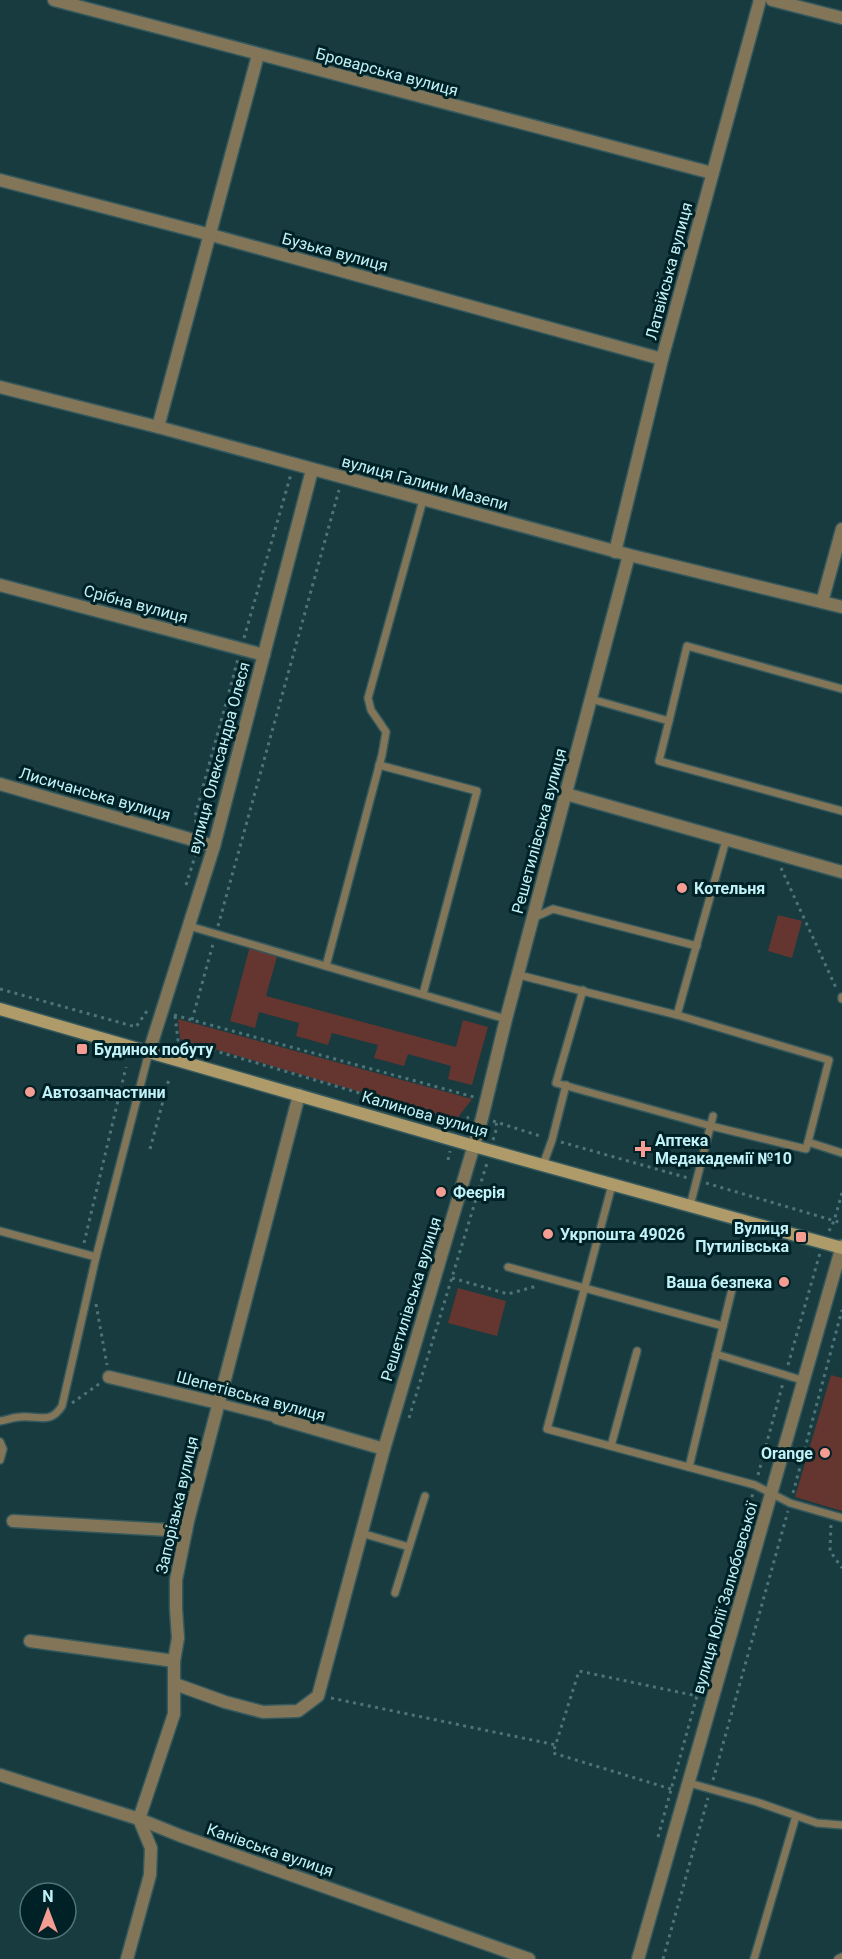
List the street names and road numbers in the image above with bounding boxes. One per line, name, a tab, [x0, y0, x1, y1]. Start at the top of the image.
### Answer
street label: Броварська вулиця	[314, 44, 460, 100]
street label: Латвійська вулиця	[642, 200, 696, 342]
street label: Бузька вулиця	[280, 229, 390, 275]
street label: вулиця Галини Мазепи	[340, 452, 510, 514]
street label: Срібна вулиця	[82, 581, 190, 627]
street label: вулиця Олександра Олеся	[184, 660, 254, 856]
street label: Решетилівська вулиця	[508, 746, 570, 916]
street label: Лисичанська вулиця	[17, 763, 173, 825]
street label: Калинова вулиця	[360, 1087, 490, 1141]
street label: Решетилівська вулиця	[377, 1215, 445, 1383]
street label: Шепетівська вулиця	[174, 1367, 328, 1425]
street label: Запорізька вулиця	[152, 1434, 202, 1576]
street label: вулиця Юлії Залюбовської	[688, 1499, 762, 1696]
street label: Канівська вулиця	[204, 1819, 336, 1881]

